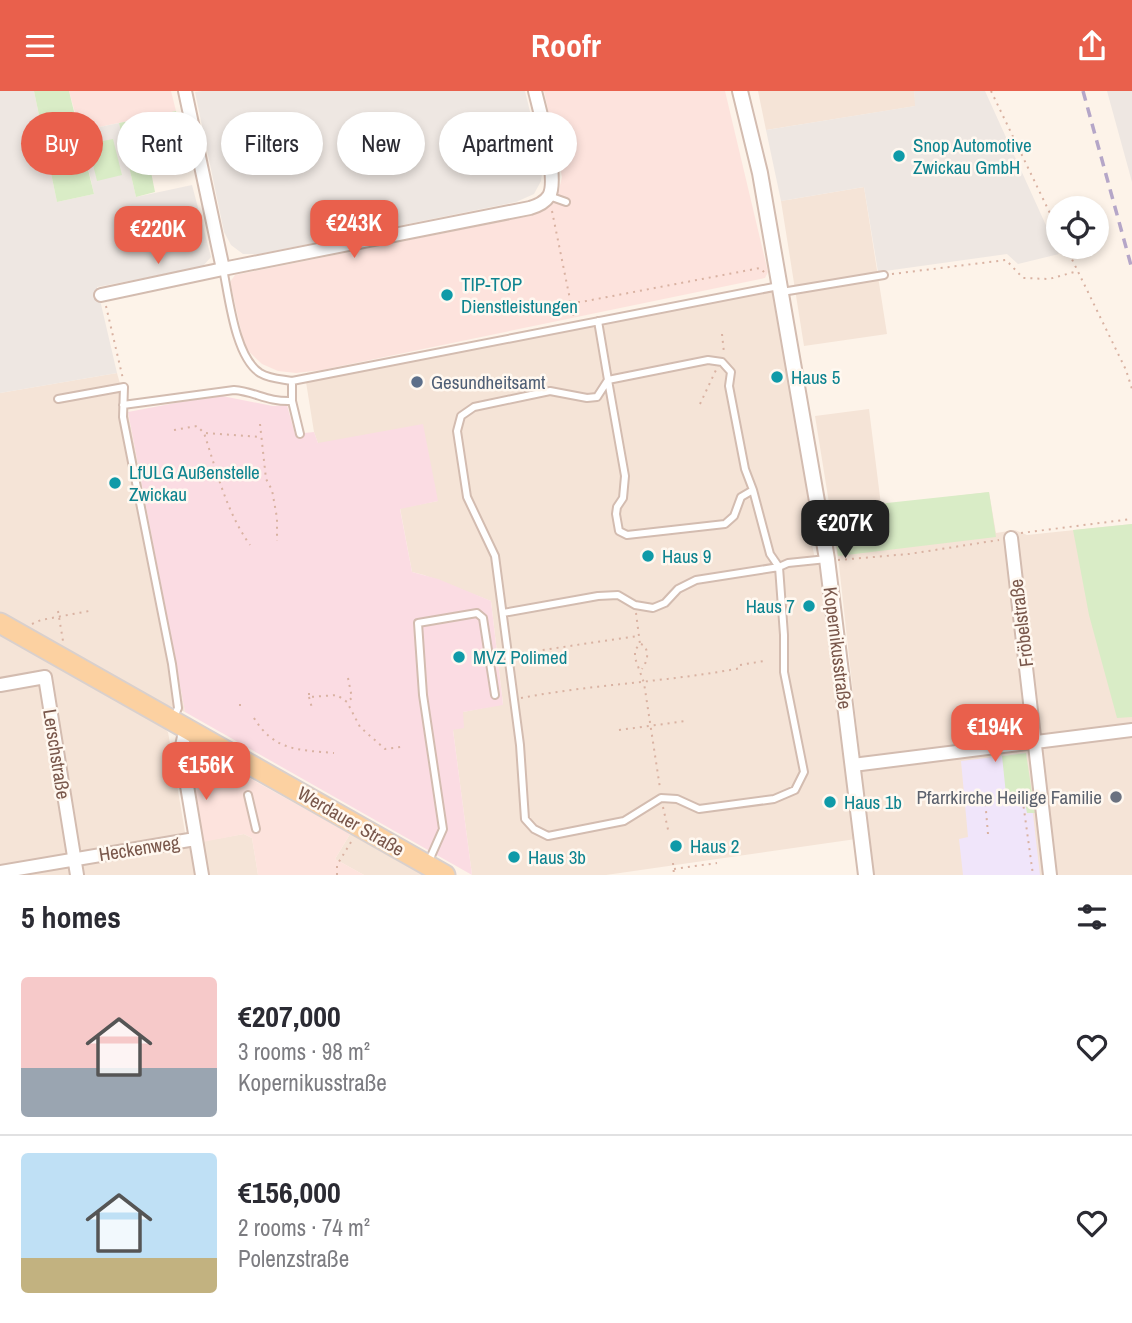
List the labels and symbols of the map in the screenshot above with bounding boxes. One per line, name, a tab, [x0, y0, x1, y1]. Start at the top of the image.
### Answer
place label: Snop Automotive Zwickau GmbH	[913, 132, 1032, 180]
marker: Snop Automotive Zwickau GmbH	[891, 148, 907, 164]
pin: €243K	[305, 201, 403, 260]
pin: €220K	[109, 207, 207, 266]
place label: TIP-TOP Dienstleistungen	[461, 271, 578, 319]
marker: TIP-TOP Dienstleistungen	[439, 287, 455, 303]
place label: Haus 5	[791, 364, 841, 390]
place label: Gesundheitsamt	[431, 369, 546, 395]
marker: Haus 5	[769, 369, 785, 385]
marker: Gesundheitsamt	[409, 374, 425, 390]
place label: LfULG Außenstelle Zwickau	[129, 459, 260, 507]
marker: LfULG Außenstelle Zwickau	[107, 475, 123, 491]
pin: €207K	[796, 501, 894, 560]
place label: Haus 9	[662, 543, 711, 569]
marker: Haus 9	[640, 548, 656, 564]
street label: Fröbelstraße	[1003, 578, 1039, 668]
street label: Kopernikusstraße	[818, 585, 858, 711]
place label: Haus 7	[746, 593, 795, 619]
marker: Haus 7	[801, 598, 817, 614]
place label: MVZ Polimed	[473, 644, 567, 670]
marker: MVZ Polimed	[451, 649, 467, 665]
pin: €194K	[946, 705, 1044, 764]
street label: Lerschstraße	[37, 707, 77, 801]
pin: €156K	[157, 743, 255, 802]
street label: Werdauer Straße	[293, 780, 409, 862]
place label: Pfarrkirche Heilige Familie	[917, 784, 1102, 810]
place label: Haus 1b	[844, 789, 902, 815]
marker: Pfarrkirche Heilige Familie	[1108, 789, 1124, 805]
marker: Haus 1b	[822, 794, 838, 810]
street label: Heckenweg	[97, 829, 182, 867]
place label: Haus 2	[690, 833, 739, 859]
marker: Haus 2	[668, 838, 684, 854]
place label: Haus 3b	[528, 844, 586, 870]
marker: Haus 3b	[506, 849, 522, 865]

